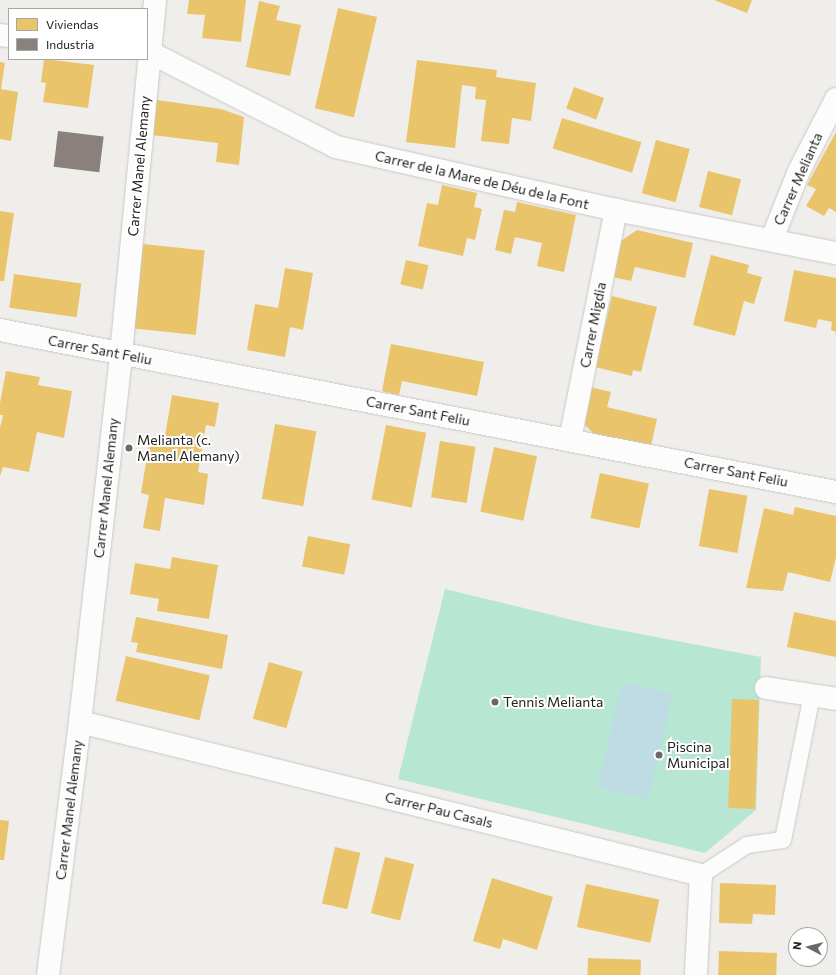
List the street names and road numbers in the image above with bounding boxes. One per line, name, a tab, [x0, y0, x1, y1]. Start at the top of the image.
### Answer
street label: Carrer Manel Alemany	[124, 95, 154, 237]
street label: Carrer Melianta	[770, 130, 826, 228]
street label: Carrer de la Mare de Déu de la Font	[373, 147, 591, 213]
street label: Carrer Migdia	[576, 281, 610, 369]
street label: Carrer Sant Feliu	[47, 332, 153, 368]
street label: Carrer Sant Feliu	[365, 393, 471, 429]
street label: Carrer Manel Alemany	[90, 417, 122, 559]
street label: Carrer Sant Feliu	[683, 454, 789, 490]
street label: Carrer Manel Alemany	[52, 739, 86, 881]
street label: Carrer Pau Casals	[383, 788, 495, 832]

